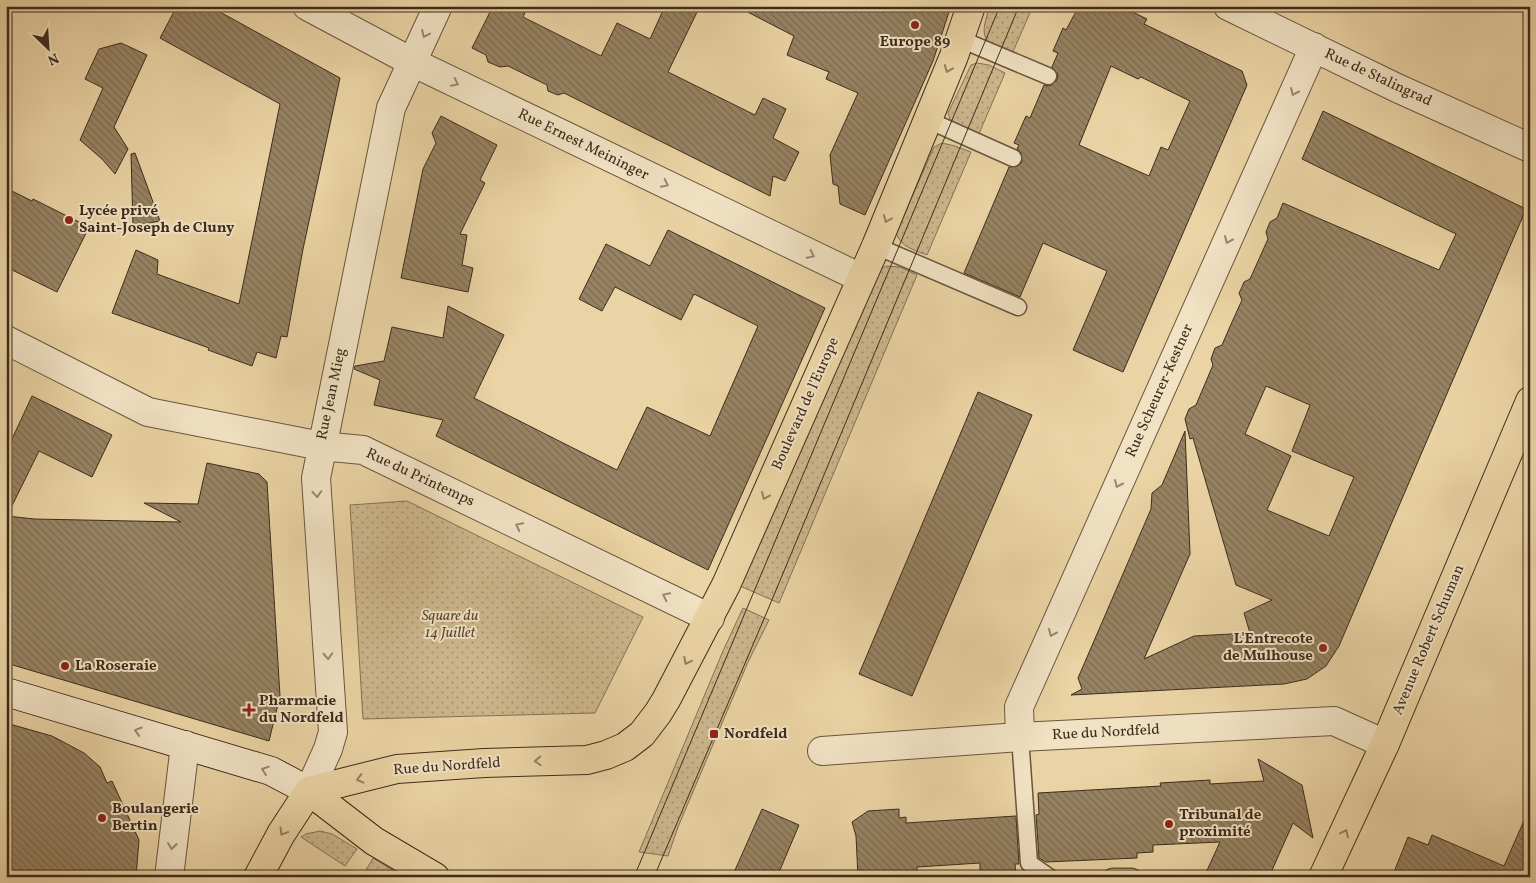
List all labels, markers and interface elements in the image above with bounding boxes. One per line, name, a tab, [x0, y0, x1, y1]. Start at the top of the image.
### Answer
marker: Europe 89	[909, 19, 921, 31]
north arrow	[22, 22, 72, 72]
one-way arrow	[420, 29, 431, 38]
place label: Europe 89	[880, 32, 950, 53]
street label: Rue de Stalingrad	[1321, 44, 1435, 112]
text: N	[44, 48, 61, 69]
one-way arrow	[944, 64, 954, 72]
one-way arrow	[450, 77, 459, 87]
one-way arrow	[1290, 87, 1300, 96]
street label: Rue Ernest Meininger	[514, 104, 652, 186]
one-way arrow	[660, 178, 669, 188]
place label: Lycée privé Saint-Joseph de Cluny	[79, 201, 235, 239]
marker: Lycée privé Saint-Joseph de Cluny	[63, 214, 75, 226]
one-way arrow	[883, 214, 893, 223]
one-way arrow	[1223, 235, 1234, 244]
one-way arrow	[806, 249, 815, 259]
street label: Rue Scheurer-Kestner	[1121, 321, 1199, 461]
street label: Boulevard de l'Europe	[767, 334, 845, 474]
street label: Rue Jean Mieg	[312, 346, 352, 442]
street label: Rue du Printemps	[362, 444, 478, 512]
one-way arrow	[1114, 479, 1125, 488]
one-way arrow	[311, 490, 322, 498]
one-way arrow	[761, 491, 772, 500]
one-way arrow	[515, 522, 524, 532]
street label: Avenue Robert Schuman	[1388, 562, 1470, 718]
one-way arrow	[662, 592, 671, 602]
park label: Square du 14 Juillet	[422, 606, 479, 644]
one-way arrow	[1047, 628, 1058, 637]
place label: L'Entrecote de Mulhouse	[1223, 629, 1313, 667]
marker: L'Entrecote de Mulhouse	[1317, 642, 1329, 654]
one-way arrow	[323, 652, 334, 660]
one-way arrow	[683, 655, 693, 664]
place label: La Roseraie	[75, 656, 157, 677]
marker: La Roseraie	[59, 660, 71, 672]
place label: Pharmacie du Nordfeld	[259, 691, 344, 729]
marker: Pharmacie du Nordfeld	[243, 704, 255, 716]
street label: Rue du Nordfeld	[1052, 720, 1160, 746]
place label: Nordfeld	[724, 724, 787, 745]
one-way arrow	[134, 727, 142, 737]
marker: Nordfeld	[708, 728, 720, 740]
street label: Rue du Nordfeld	[393, 753, 501, 781]
one-way arrow	[534, 756, 542, 767]
one-way arrow	[262, 766, 270, 776]
one-way arrow	[356, 773, 364, 783]
place label: Boulangerie Bertin	[112, 799, 199, 837]
place label: Tribunal de proximité	[1179, 805, 1262, 843]
marker: Boulangerie Bertin	[96, 812, 108, 824]
marker: Tribunal de proximité	[1163, 818, 1175, 830]
one-way arrow	[279, 827, 289, 836]
one-way arrow	[1338, 829, 1349, 838]
one-way arrow	[168, 842, 178, 850]

